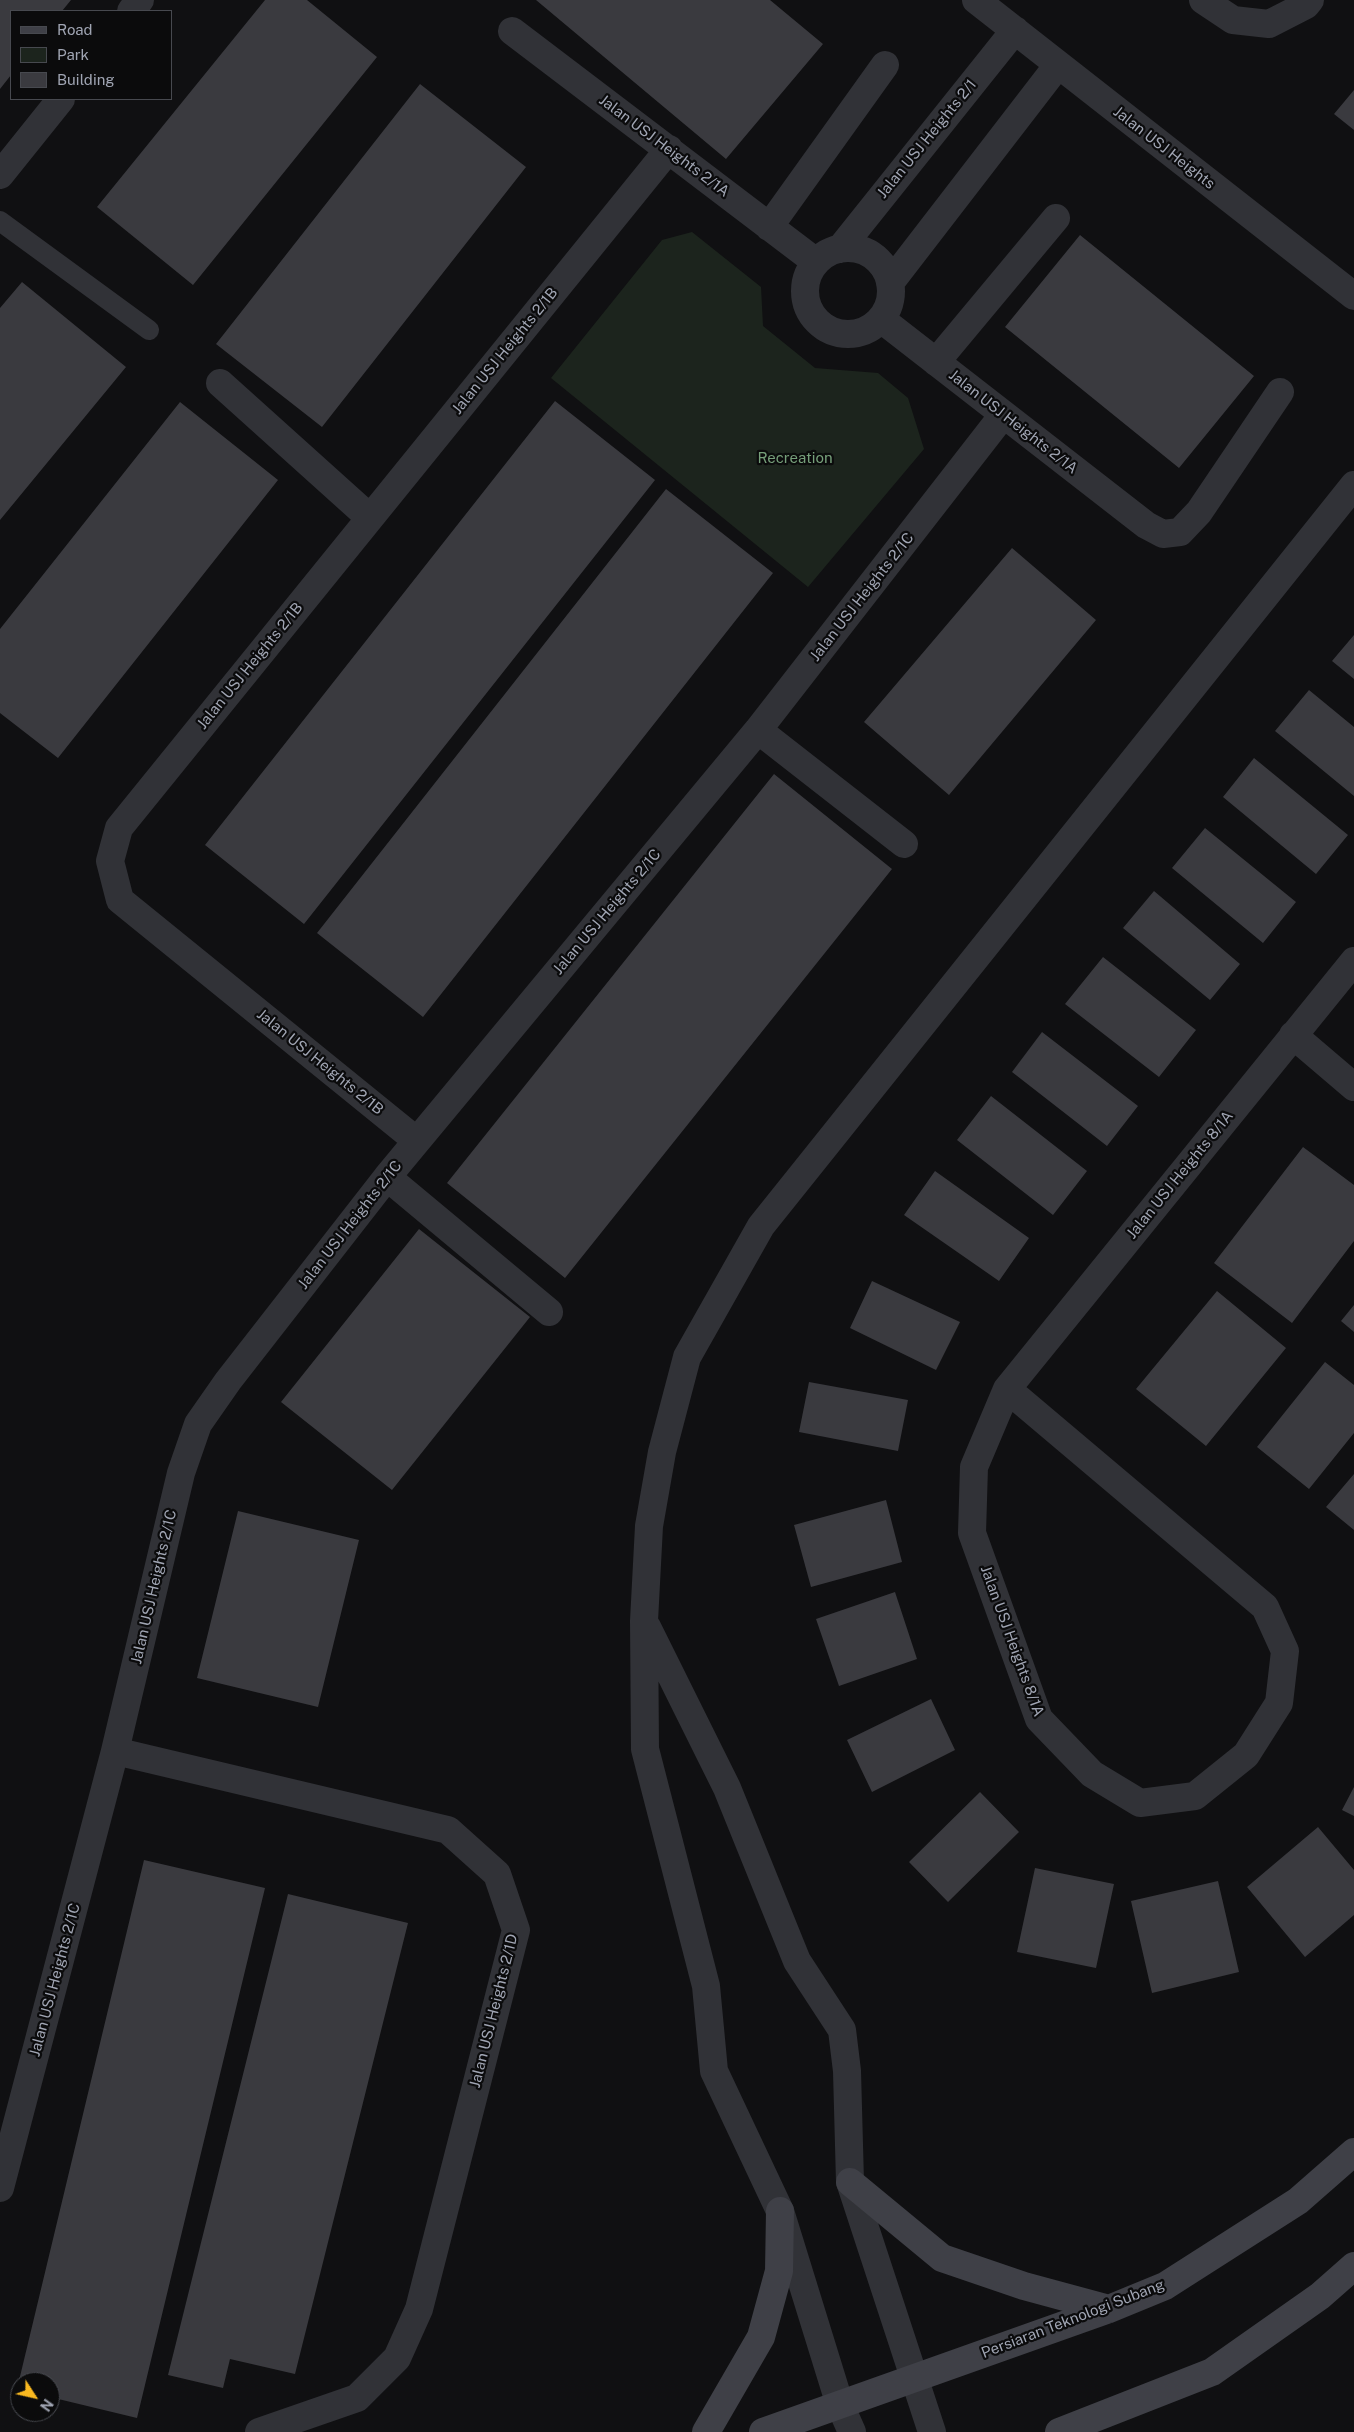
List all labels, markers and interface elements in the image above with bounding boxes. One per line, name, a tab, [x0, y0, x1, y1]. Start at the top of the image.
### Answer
legend	[10, 10, 172, 100]
text: Road	[57, 21, 93, 38]
text: Park	[57, 46, 89, 63]
text: Building	[57, 71, 115, 88]
street label: Jalan USJ Heights 2/1	[873, 76, 981, 202]
street label: Jalan USJ Heights 2/1A	[595, 91, 733, 201]
street label: Jalan USJ Heights	[1110, 103, 1218, 193]
street label: Jalan USJ Heights 2/1B	[448, 284, 562, 418]
street label: Jalan USJ Heights 2/1A	[945, 366, 1081, 478]
park label: Recreation	[757, 449, 833, 467]
street label: Jalan USJ Heights 2/1C	[806, 529, 918, 665]
street label: Jalan USJ Heights 2/1B	[193, 599, 307, 733]
street label: Jalan USJ Heights 2/1C	[549, 846, 665, 978]
street label: Jalan USJ Heights 2/1B	[253, 1005, 387, 1119]
street label: Jalan USJ Heights 8/1A	[1123, 1107, 1237, 1243]
street label: Jalan USJ Heights 2/1C	[294, 1157, 406, 1293]
street label: Jalan USJ Heights 2/1C	[127, 1508, 181, 1666]
street label: Jalan USJ Heights 8/1A	[976, 1563, 1048, 1719]
street label: Jalan USJ Heights 2/1C	[26, 1901, 84, 2059]
street label: Jalan USJ Heights 2/1D	[466, 1932, 522, 2090]
street label: Persiaran Teknologi Subang	[979, 2276, 1167, 2362]
north arrow	[10, 2372, 60, 2422]
text: N	[37, 2396, 56, 2414]

